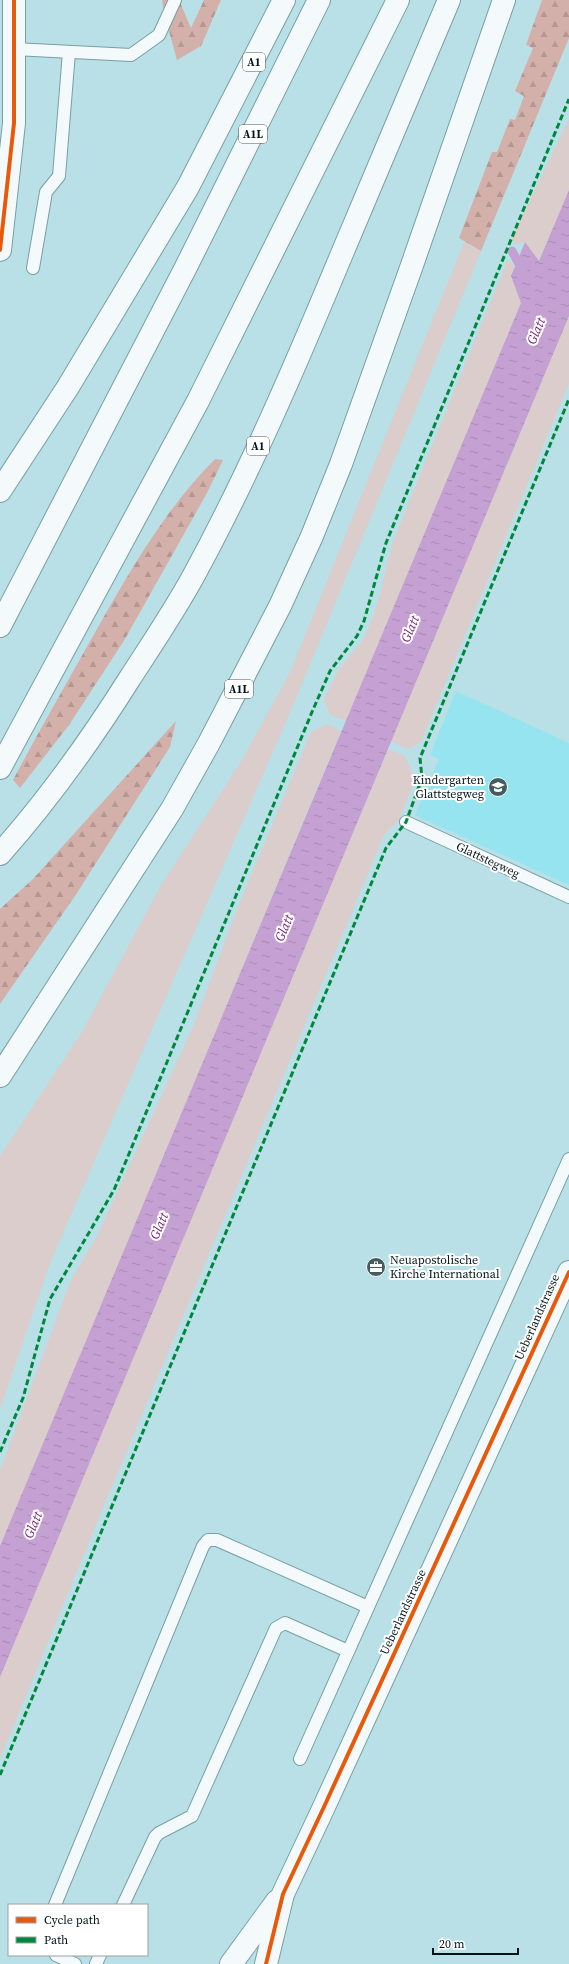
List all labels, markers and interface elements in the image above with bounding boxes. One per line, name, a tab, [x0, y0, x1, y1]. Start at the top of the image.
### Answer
road number: A1	[243, 53, 265, 71]
road number: A1L	[239, 125, 267, 143]
water label: Glatt	[523, 314, 549, 347]
road number: A1	[247, 437, 269, 455]
water label: Glatt	[397, 612, 423, 645]
road number: A1L	[225, 680, 253, 698]
place label: Kindergarten Glattstegweg	[413, 772, 484, 802]
school or university icon: Kindergarten Glattstegweg	[487, 776, 509, 798]
street label: Glattstegweg	[454, 838, 522, 882]
water label: Glatt	[271, 911, 297, 944]
water label: Glatt	[146, 1209, 172, 1242]
place label: Neuapostolische Kirche International	[390, 1252, 500, 1282]
office icon: Neuapostolische Kirche International	[365, 1256, 387, 1278]
street label: Ueberlandstrasse	[511, 1271, 563, 1363]
water label: Glatt	[20, 1508, 46, 1541]
street label: Ueberlandstrasse	[376, 1567, 430, 1657]
legend	[8, 1904, 148, 1956]
text: Cycle path	[44, 1912, 100, 1928]
scale bar	[433, 1930, 518, 1956]
text: Path	[44, 1932, 68, 1948]
text: 20 m	[439, 1936, 465, 1952]

